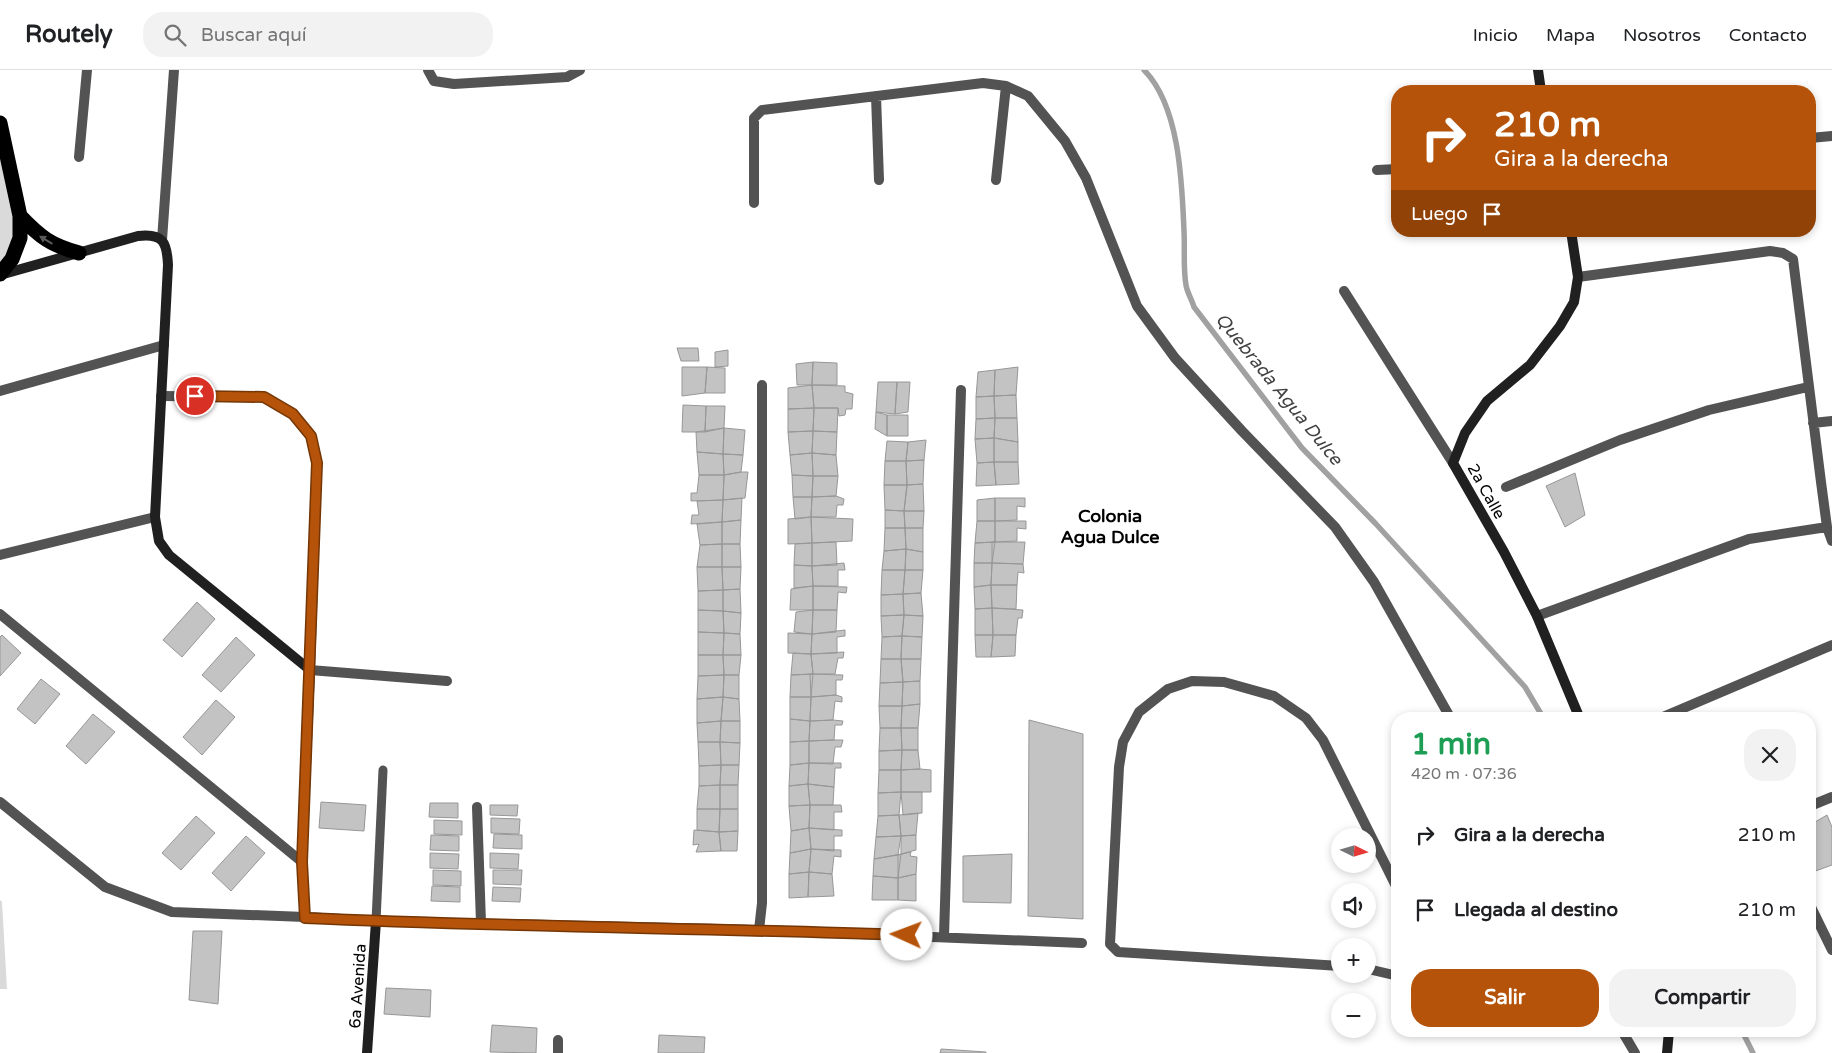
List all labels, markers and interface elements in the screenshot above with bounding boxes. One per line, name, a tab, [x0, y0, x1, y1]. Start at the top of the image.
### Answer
search box	[143, 12, 493, 57]
text: Routely	[25, 20, 113, 49]
icon: search	[161, 21, 189, 49]
text: Buscar aquí	[201, 24, 306, 46]
text: Inicio	[1473, 24, 1518, 46]
text: Mapa	[1546, 24, 1595, 46]
text: Nosotros	[1623, 24, 1701, 46]
text: Contacto	[1729, 24, 1807, 46]
text: 210 m	[1494, 104, 1601, 146]
icon: right	[1411, 105, 1476, 170]
text: Gira a la derecha	[1494, 146, 1669, 172]
icon: arrive	[1478, 200, 1506, 228]
text: Luego	[1411, 203, 1468, 225]
one-way arrow	[40, 235, 53, 245]
water label: Quebrada Agua Dulce	[1211, 309, 1348, 470]
pin	[174, 375, 216, 417]
icon: arrive	[181, 382, 209, 410]
street label: 2a Calle	[1463, 460, 1509, 523]
district label: Colonia Agua Dulce	[1061, 505, 1159, 548]
text: 1 min	[1411, 726, 1491, 763]
button: close	[1744, 729, 1796, 781]
text: 420 m · 07:36	[1411, 764, 1517, 784]
icon: right	[1411, 821, 1439, 849]
text: Gira a la derecha	[1454, 824, 1605, 846]
text: 210 m	[1738, 824, 1796, 846]
north arrow	[1331, 828, 1376, 872]
map controls	[1331, 828, 1376, 1038]
button: sound	[1331, 883, 1376, 928]
icon: arrive	[1411, 896, 1439, 924]
text: Llegada al destino	[1454, 899, 1618, 921]
text: 210 m	[1738, 899, 1796, 921]
position arrow	[880, 908, 932, 960]
button: +	[1331, 938, 1376, 983]
street label: 6a Avenida	[345, 943, 371, 1029]
button: Salir	[1411, 969, 1599, 1027]
button: Compartir	[1609, 969, 1796, 1027]
button: −	[1331, 993, 1376, 1038]

